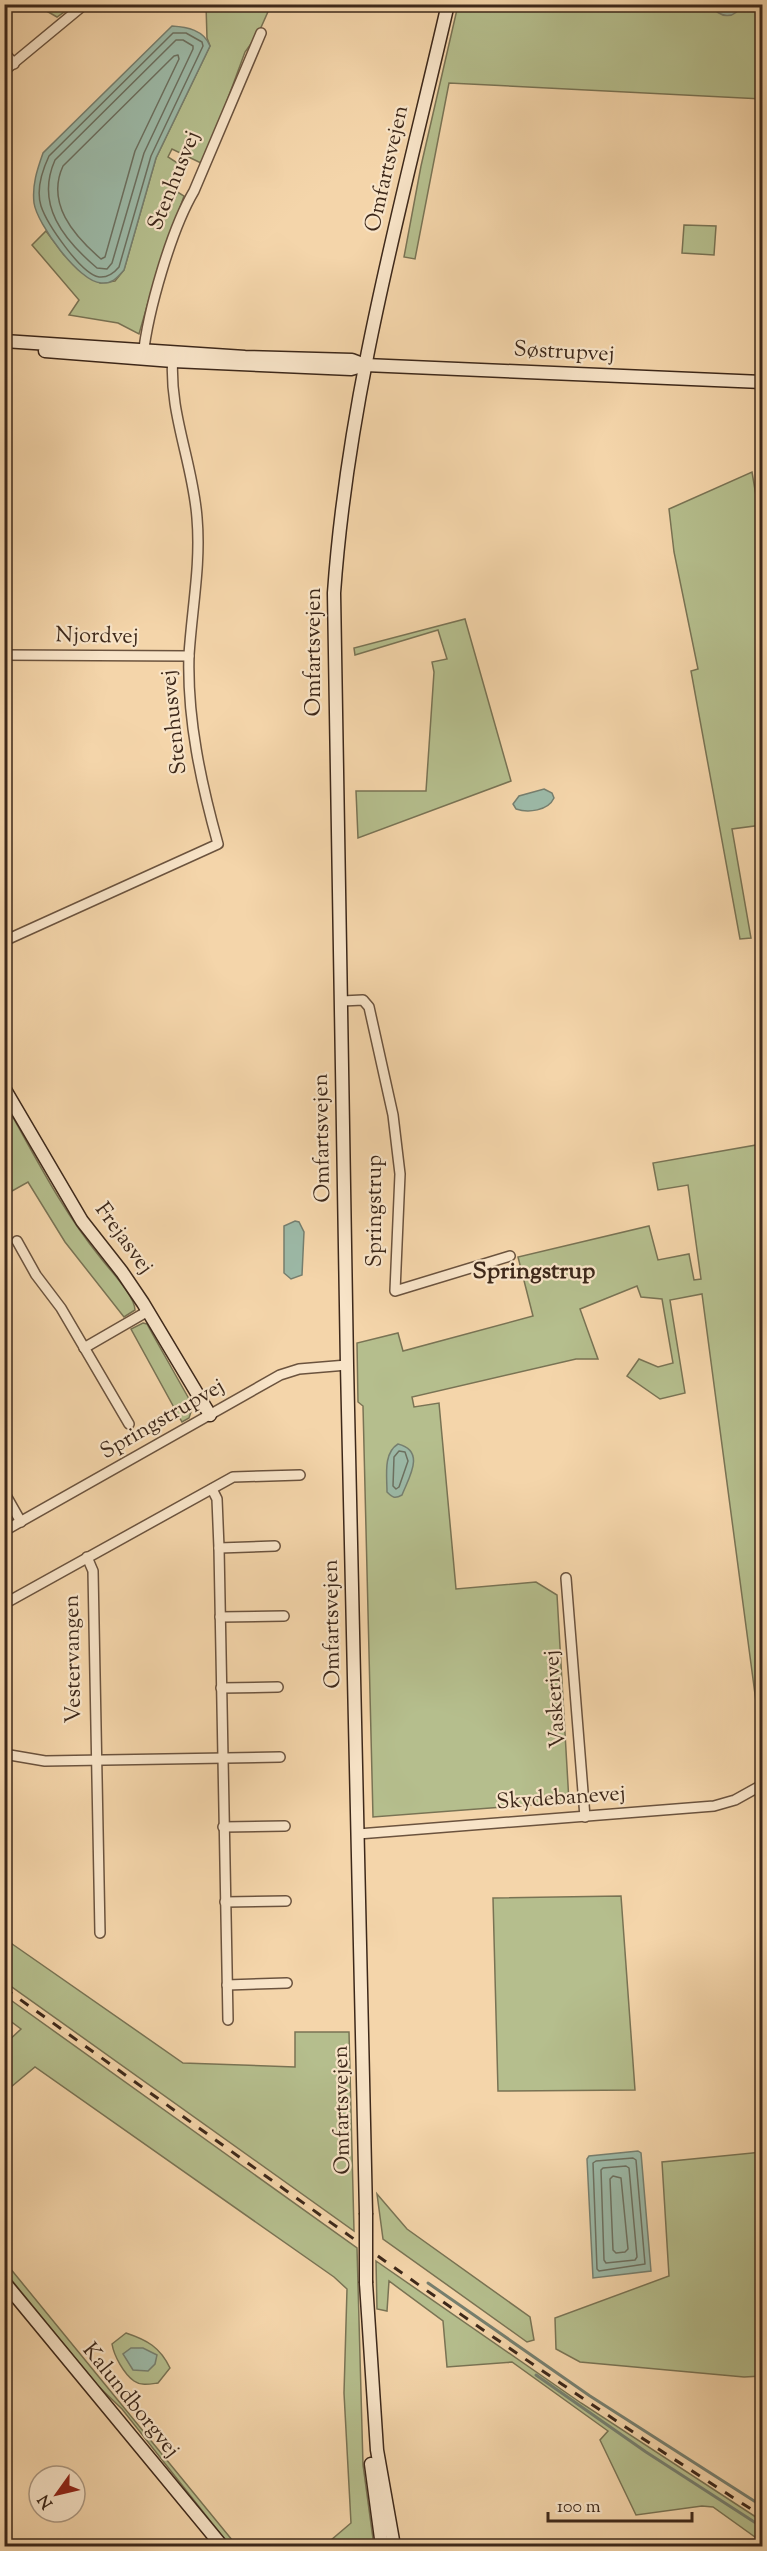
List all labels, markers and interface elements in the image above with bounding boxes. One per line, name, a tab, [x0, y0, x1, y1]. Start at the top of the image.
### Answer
street label: Omfartsvejen	[358, 102, 418, 236]
street label: Stenhusvej	[141, 126, 209, 236]
street label: Søstrupvej	[513, 334, 615, 372]
street label: Omfartsvejen	[299, 587, 331, 717]
street label: Njordvej	[55, 620, 139, 654]
street label: Stenhusvej	[154, 668, 196, 776]
street label: Omfartsvejen	[306, 1073, 340, 1203]
street label: Springstrup	[360, 1155, 392, 1267]
street label: Frejasvej	[86, 1196, 160, 1282]
district label: Springstrup	[473, 1255, 595, 1289]
street label: Springstrupvej	[95, 1371, 231, 1469]
street label: Omfartsvejen	[316, 1559, 350, 1689]
street label: Vestervangen	[57, 1594, 91, 1724]
street label: Vaskerivej	[537, 1649, 575, 1749]
street label: Skydebanevej	[495, 1779, 627, 1819]
street label: Omfartsvejen	[326, 2045, 360, 2175]
street label: Kalundborgvej	[73, 2336, 187, 2466]
north arrow	[27, 2464, 87, 2524]
scale bar	[548, 2485, 692, 2523]
text: N	[33, 2489, 60, 2513]
text: 100 m	[557, 2495, 601, 2521]

